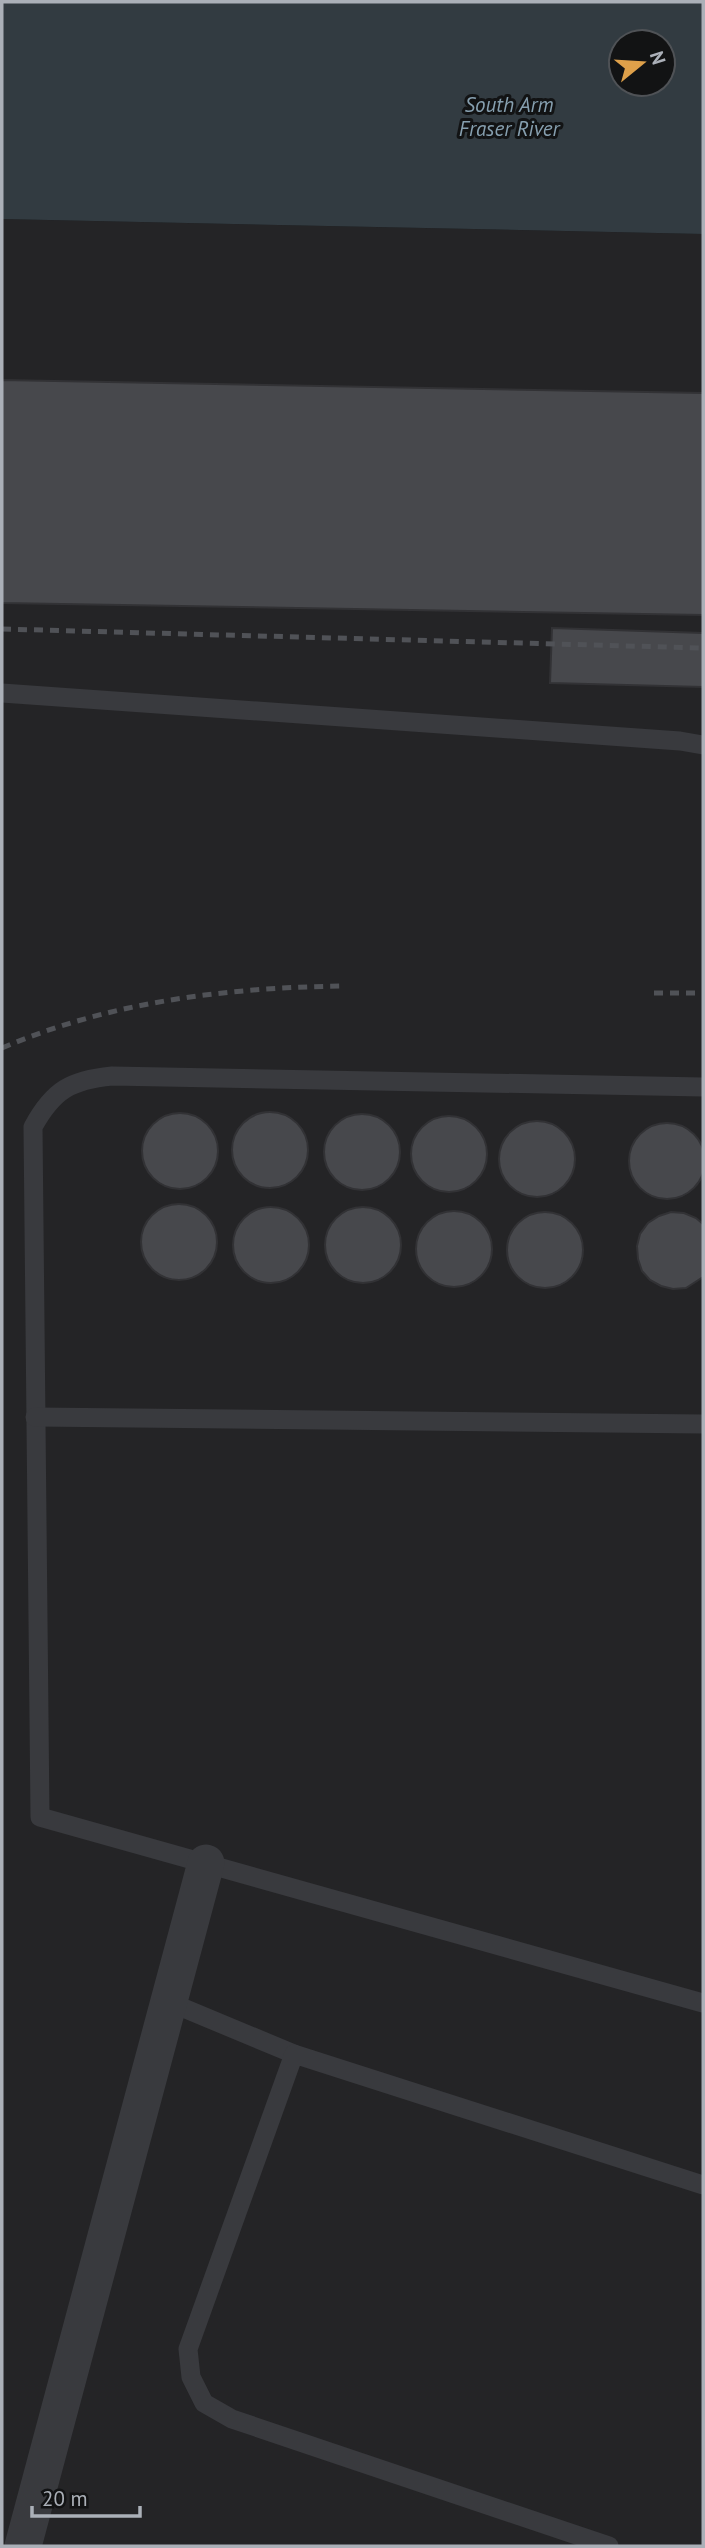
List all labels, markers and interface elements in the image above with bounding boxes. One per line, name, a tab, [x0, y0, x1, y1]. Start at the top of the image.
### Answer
north arrow	[607, 28, 677, 98]
text: N	[645, 48, 672, 67]
water label: South Arm Fraser River	[459, 91, 561, 142]
scale bar	[32, 2474, 140, 2518]
text: 20 m	[42, 2485, 88, 2512]

